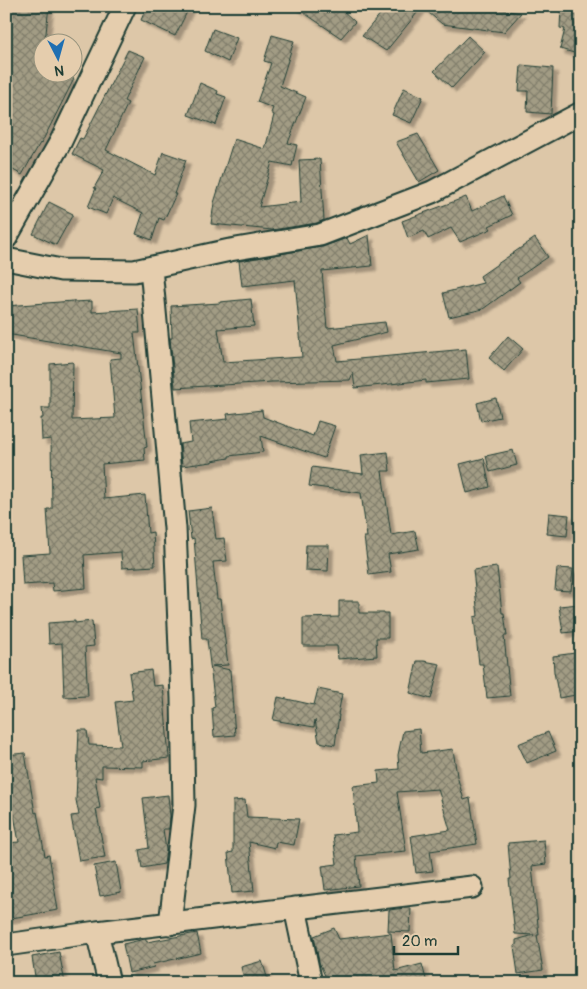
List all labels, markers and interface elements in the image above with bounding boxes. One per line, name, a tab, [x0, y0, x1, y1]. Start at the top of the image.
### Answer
north arrow	[32, 32, 82, 82]
text: N	[54, 61, 65, 79]
scale bar	[394, 924, 458, 956]
text: 20 m	[402, 932, 437, 951]

